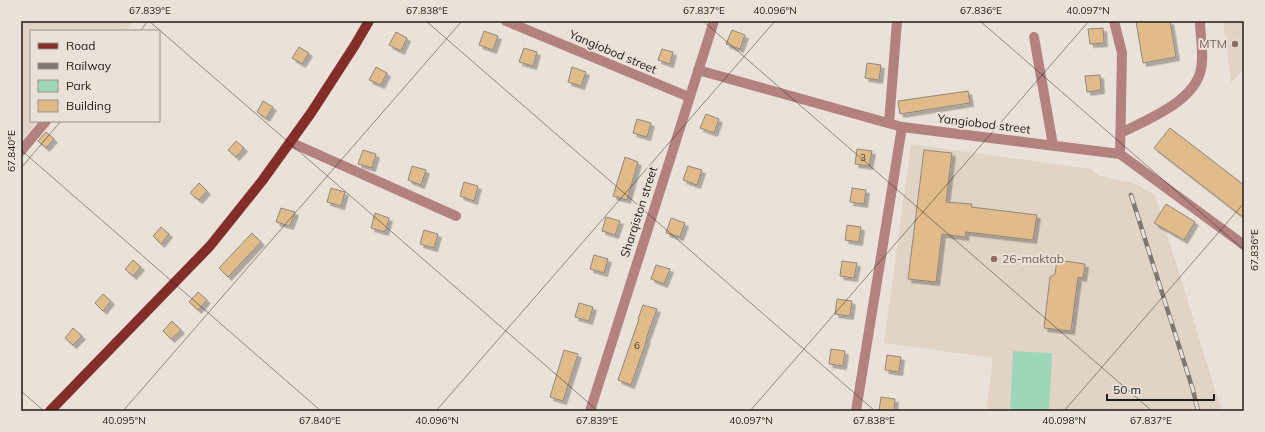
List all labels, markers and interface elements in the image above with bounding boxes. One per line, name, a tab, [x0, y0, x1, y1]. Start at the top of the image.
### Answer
text: 67.839°E	[129, 4, 171, 17]
text: 67.838°E	[406, 4, 448, 17]
text: 67.837°E	[683, 4, 725, 17]
text: 40.096°N	[753, 4, 797, 17]
text: 67.836°E	[960, 4, 1002, 17]
text: 40.097°N	[1066, 4, 1110, 17]
street label: Yangiobod street	[566, 26, 659, 77]
legend	[30, 30, 160, 122]
place label: MTM	[1199, 36, 1227, 51]
text: Road	[66, 38, 95, 53]
marker: MTM	[1230, 39, 1240, 49]
text: Railway	[66, 58, 112, 73]
text: Park	[66, 78, 92, 93]
text: Building	[66, 98, 111, 113]
street label: Yangiobod street	[936, 110, 1031, 137]
text: 67.840°E	[5, 130, 18, 172]
house number: 3	[860, 151, 866, 164]
street label: Sharqiston street	[617, 164, 660, 259]
text: 67.836°E	[1248, 229, 1261, 271]
place label: 26-maktab	[1002, 251, 1064, 266]
marker: 26-maktab	[989, 254, 999, 264]
house number: 6	[634, 339, 640, 352]
scale bar	[1107, 376, 1214, 402]
text: 50 m	[1113, 382, 1141, 397]
text: 40.095°N	[102, 414, 146, 427]
text: 67.840°E	[299, 414, 341, 427]
text: 40.096°N	[415, 414, 459, 427]
text: 67.839°E	[576, 414, 618, 427]
text: 40.097°N	[729, 414, 773, 427]
text: 67.838°E	[853, 414, 895, 427]
text: 40.098°N	[1042, 414, 1086, 427]
text: 67.837°E	[1130, 414, 1172, 427]

